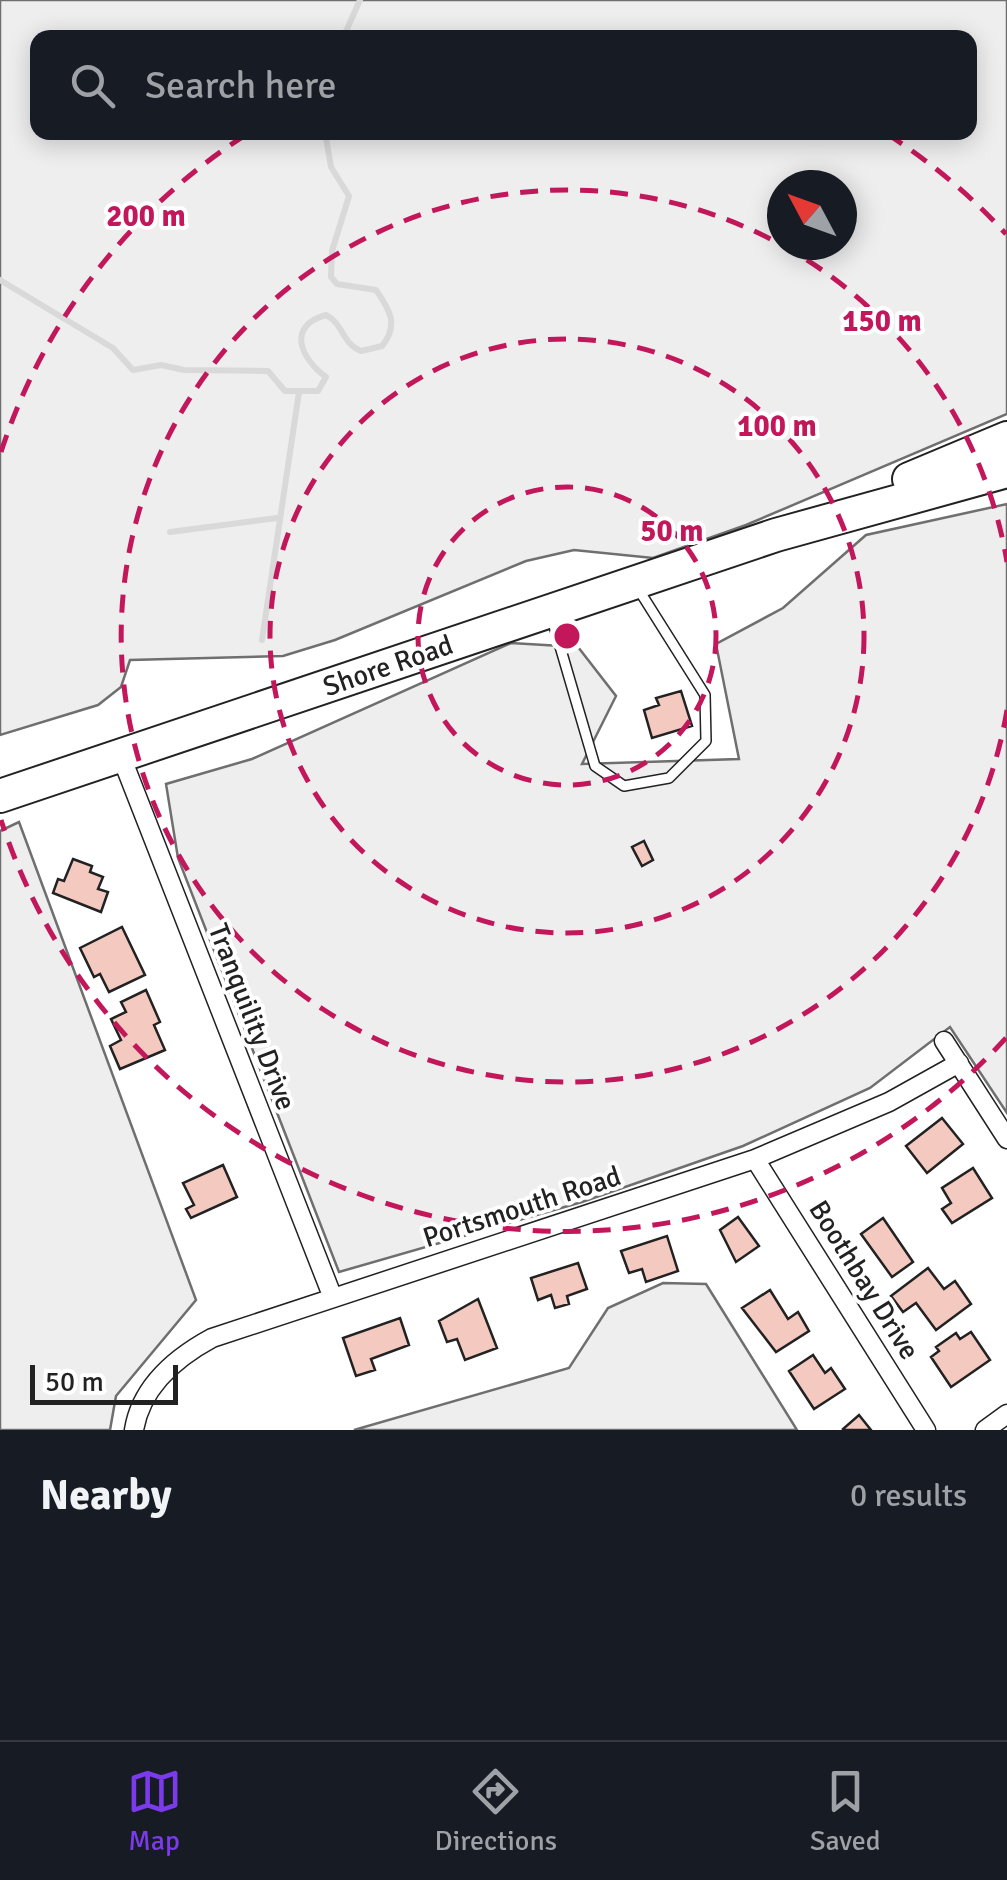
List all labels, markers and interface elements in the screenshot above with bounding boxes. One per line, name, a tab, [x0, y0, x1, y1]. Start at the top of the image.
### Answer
search box	[30, 30, 977, 140]
icon: search	[65, 58, 120, 113]
text: Search here	[145, 62, 337, 109]
north arrow	[767, 170, 857, 260]
text: 200 m	[106, 198, 186, 235]
text: 150 m	[842, 303, 922, 340]
text: 100 m	[737, 408, 817, 445]
text: 50 m	[640, 513, 704, 550]
centre of rings	[549, 618, 585, 654]
street label: Shore Road	[319, 628, 457, 704]
street label: Tranquility Drive	[201, 919, 303, 1115]
street label: Portsmouth Road	[419, 1159, 625, 1255]
street label: Boothbay Drive	[802, 1194, 926, 1366]
scale bar	[30, 1360, 178, 1404]
text: 50 m	[45, 1365, 104, 1399]
text: Nearby	[40, 1470, 172, 1521]
text: 0 results	[850, 1476, 967, 1515]
tab: Map	[127, 1764, 182, 1858]
tab: Directions	[435, 1764, 557, 1858]
tab: Saved	[810, 1764, 880, 1858]

